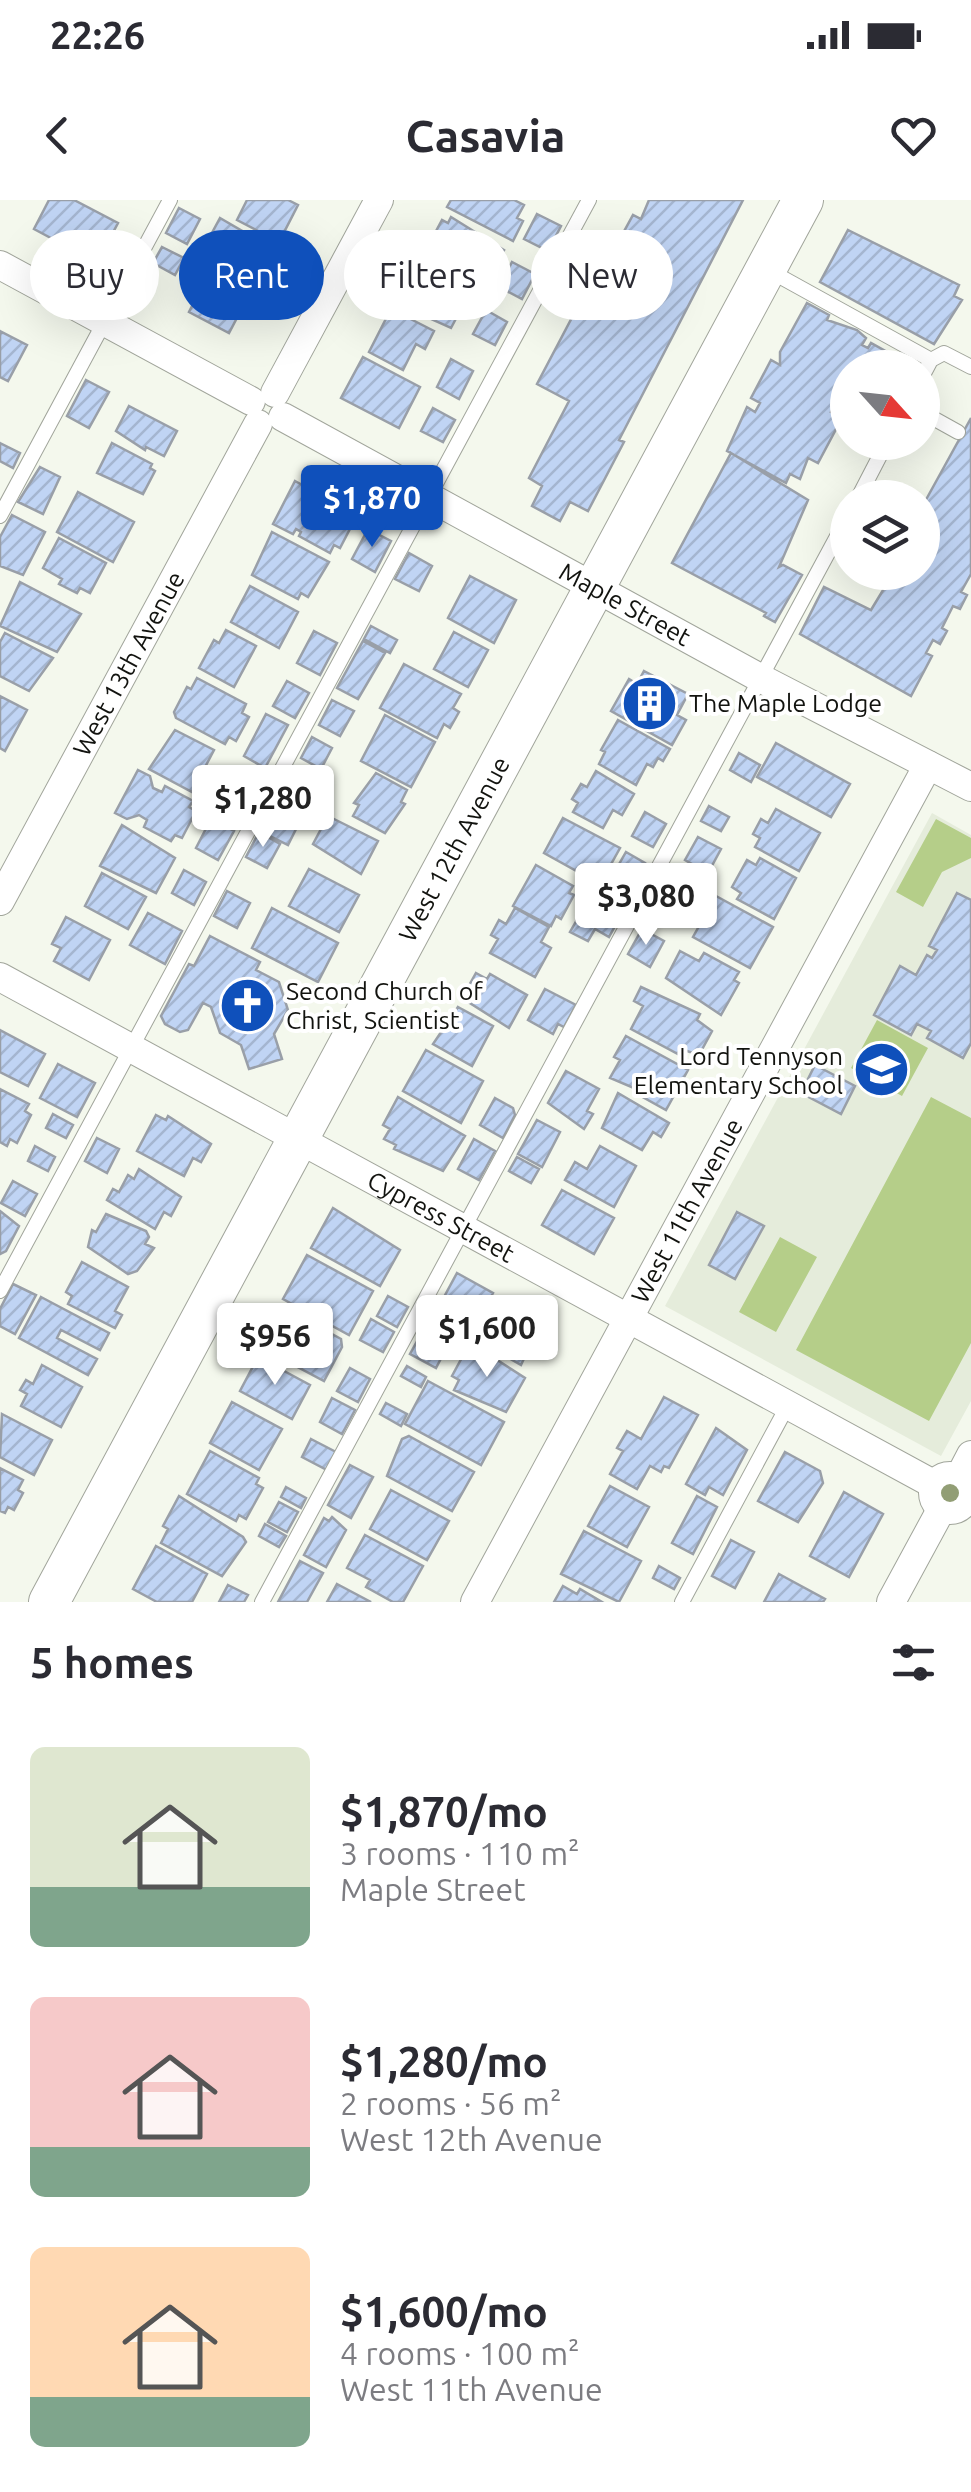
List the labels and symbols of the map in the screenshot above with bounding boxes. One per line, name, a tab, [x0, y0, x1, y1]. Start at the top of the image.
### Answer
north arrow	[830, 350, 940, 460]
pin: $1,870	[291, 465, 453, 550]
street label: Maple Street	[555, 557, 696, 651]
street label: West 13th Avenue	[67, 567, 190, 760]
building icon: The Maple Lodge	[620, 673, 680, 733]
place label: The Maple Lodge	[689, 689, 882, 717]
street label: West 12th Avenue	[393, 752, 515, 946]
pin: $1,280	[182, 765, 344, 850]
pin: $3,080	[565, 863, 727, 948]
church icon: Second Church of Christ, Scientist	[217, 975, 277, 1035]
place label: Second Church of Christ, Scientist	[286, 977, 483, 1034]
school or university icon: Lord Tennyson Elementary School	[852, 1040, 912, 1100]
place label: Lord Tennyson Elementary School	[634, 1042, 843, 1099]
street label: West 11th Avenue	[626, 1114, 748, 1308]
street label: Cypress Street	[363, 1166, 519, 1268]
pin: $1,600	[406, 1295, 568, 1380]
pin: $956	[216, 1303, 334, 1388]

